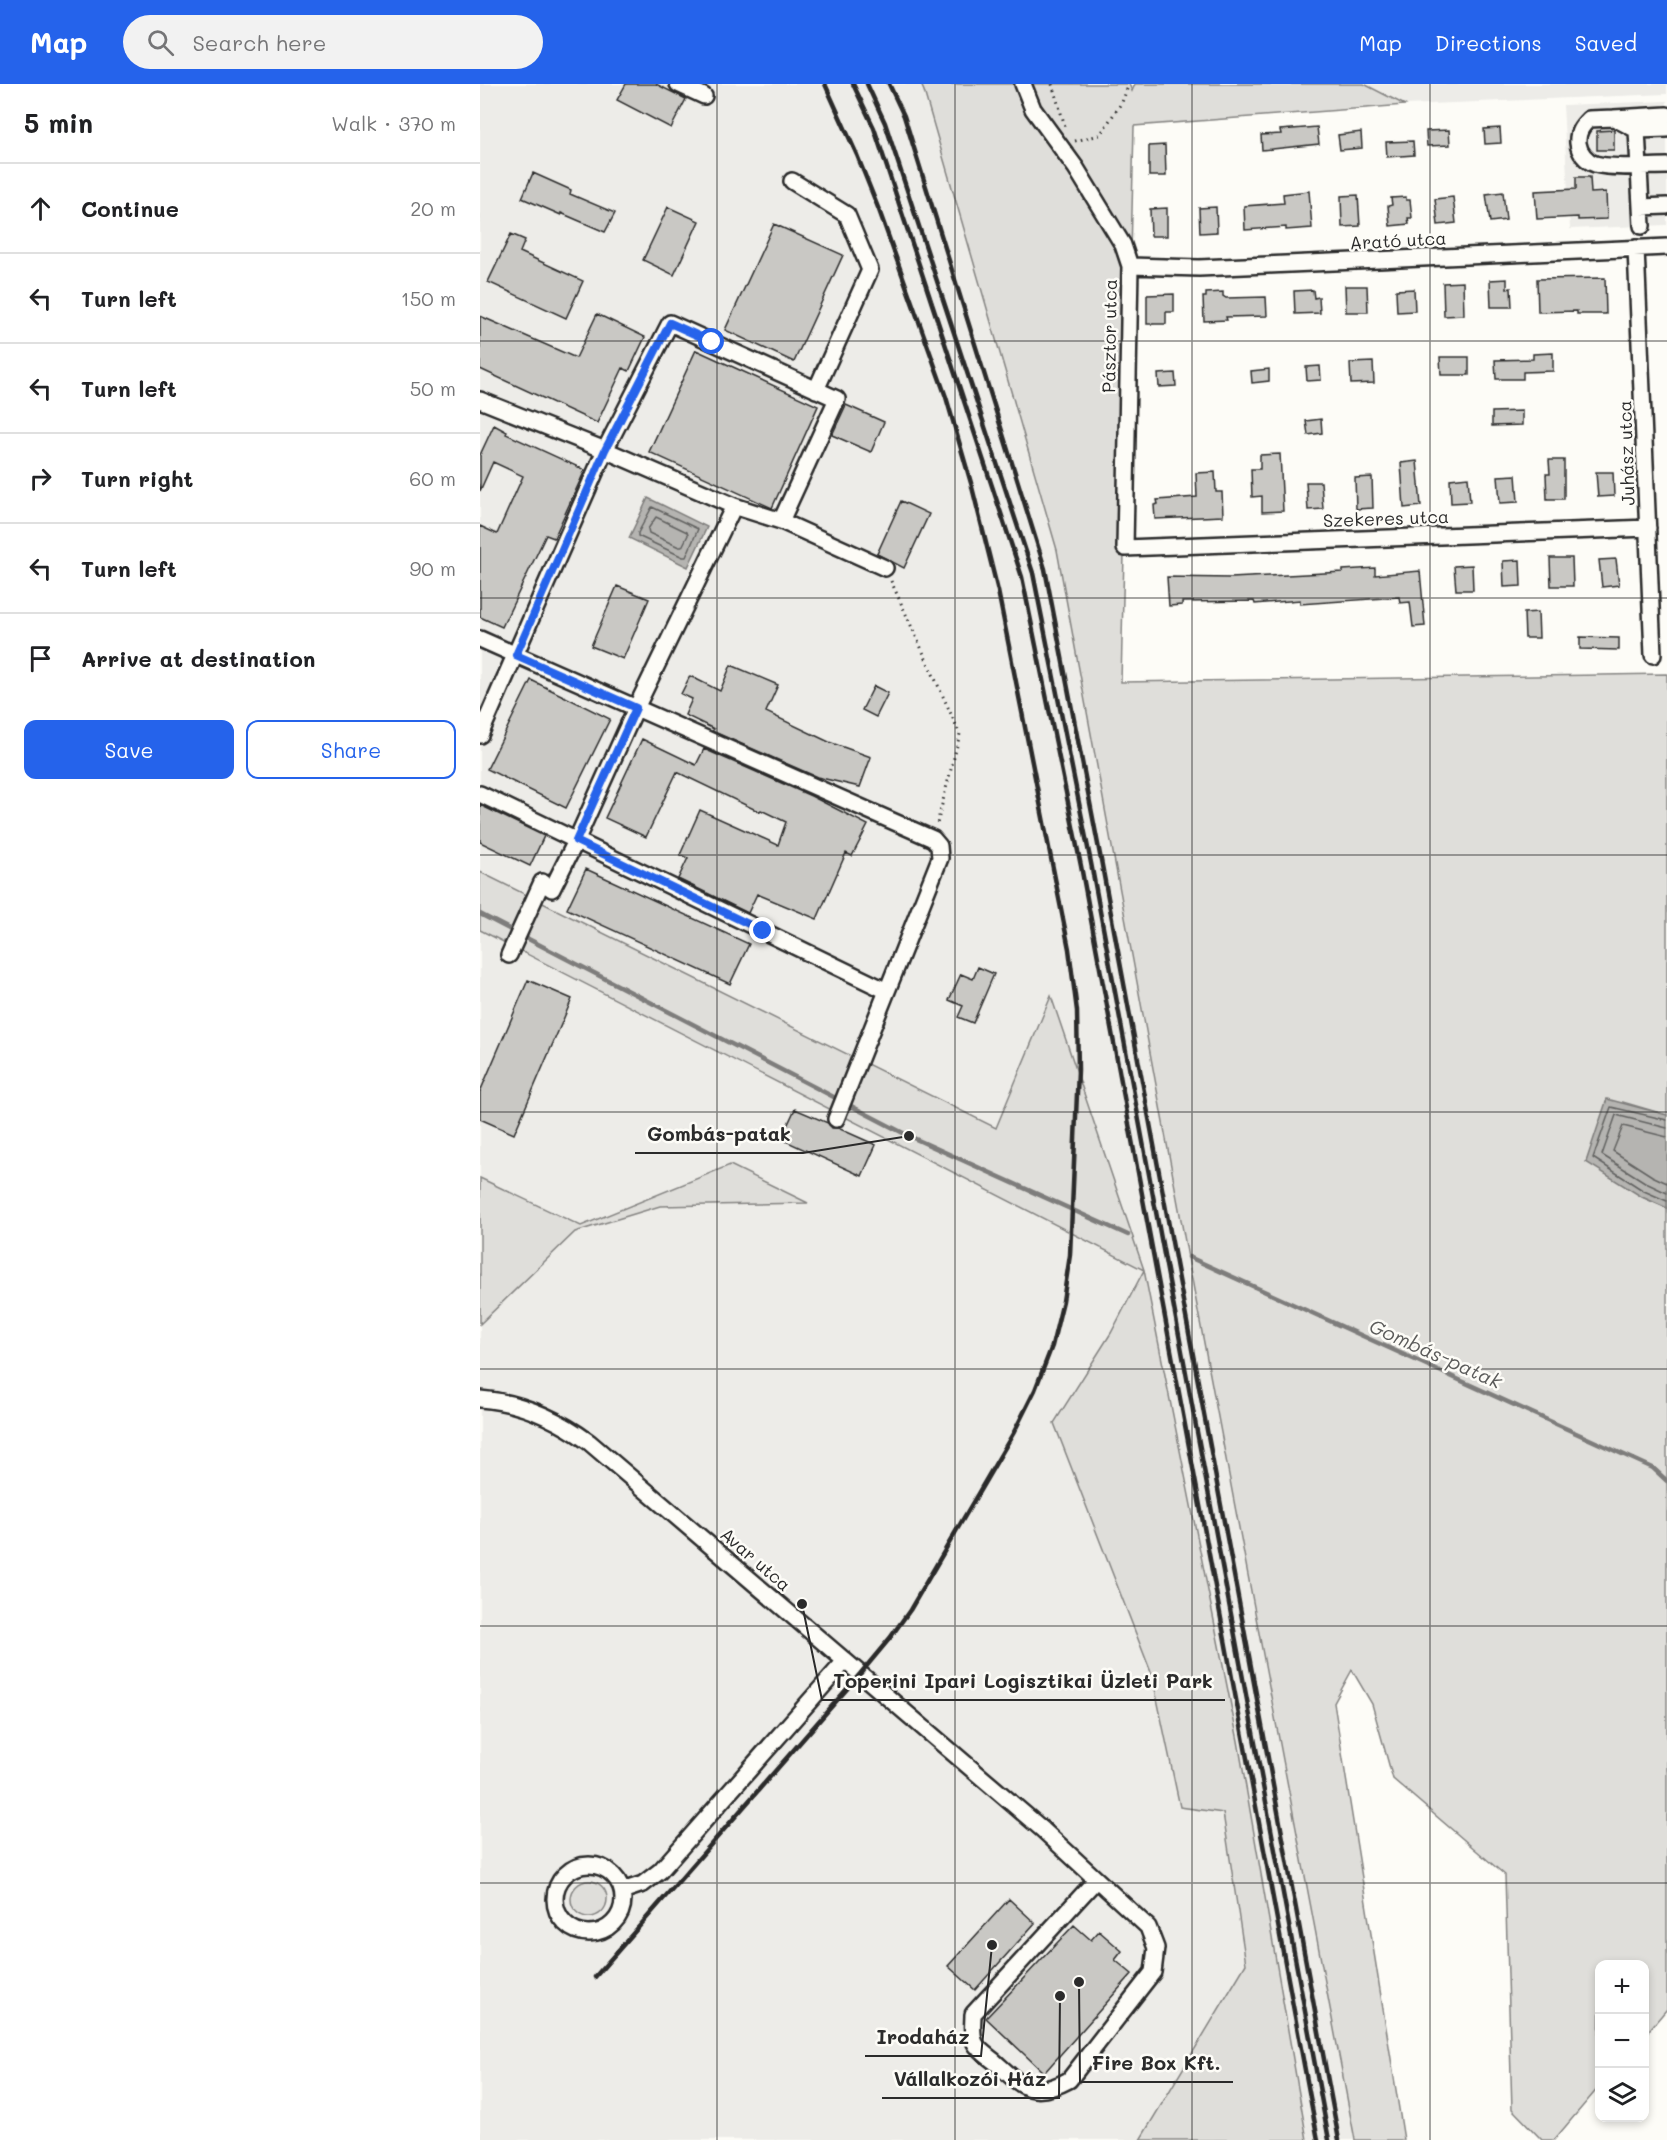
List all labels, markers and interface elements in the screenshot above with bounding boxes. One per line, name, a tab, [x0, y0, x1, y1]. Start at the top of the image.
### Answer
search box	[123, 15, 543, 69]
text: Map	[30, 24, 87, 60]
icon: search	[144, 26, 177, 59]
text: Search here	[192, 28, 326, 57]
text: Map	[1359, 29, 1402, 56]
text: Directions	[1435, 29, 1542, 56]
text: Saved	[1575, 29, 1637, 56]
text: 5 min	[24, 106, 93, 140]
text: Walk · 370 m	[331, 110, 456, 136]
icon: ahead	[24, 192, 57, 225]
text: Continue	[81, 194, 179, 223]
text: 20 m	[410, 195, 456, 221]
street label: Arató utca	[1349, 225, 1447, 255]
street label: Pásztor utca	[1096, 279, 1122, 393]
icon: left	[24, 282, 57, 315]
text: Turn left	[81, 284, 177, 313]
text: 150 m	[401, 285, 456, 311]
route start	[698, 328, 724, 354]
icon: left	[24, 372, 57, 405]
text: Turn left	[81, 374, 177, 403]
text: 50 m	[410, 375, 456, 401]
street label: Juhász utca	[1612, 400, 1640, 506]
icon: right	[24, 462, 57, 495]
text: Turn right	[81, 464, 193, 493]
text: 60 m	[409, 465, 456, 491]
street label: Szekeres utca	[1323, 504, 1449, 532]
icon: left	[24, 552, 57, 585]
text: Turn left	[81, 554, 177, 583]
text: 90 m	[410, 555, 456, 581]
icon: arrive	[24, 642, 57, 675]
text: Arrive at destination	[81, 644, 316, 673]
button: Save	[24, 720, 234, 779]
button: Share	[246, 720, 456, 779]
route end	[749, 917, 775, 943]
callout: Gombás-patak	[635, 1115, 803, 1153]
text: Gombás-patak	[647, 1120, 791, 1146]
water label: Gombás-patak	[1366, 1312, 1507, 1394]
street label: Avar utca	[716, 1522, 796, 1596]
callout: Toperini Ipari Logisztikai Üzleti Park	[822, 1662, 1225, 1700]
text: Toperini Ipari Logisztikai Üzleti Park	[833, 1667, 1213, 1693]
map controls	[1595, 1960, 1649, 2122]
button: +	[1595, 1960, 1649, 2014]
button: −	[1595, 2014, 1649, 2068]
callout: Irodaház	[865, 2018, 981, 2056]
text: Irodaház	[877, 2023, 969, 2049]
callout: Fire Box Kft.	[1080, 2044, 1233, 2082]
text: Fire Box Kft.	[1091, 2049, 1221, 2075]
callout: Vállalkozói Ház	[882, 2060, 1059, 2098]
text: Vállalkozói Ház	[894, 2065, 1046, 2091]
button: layers	[1595, 2068, 1649, 2122]

